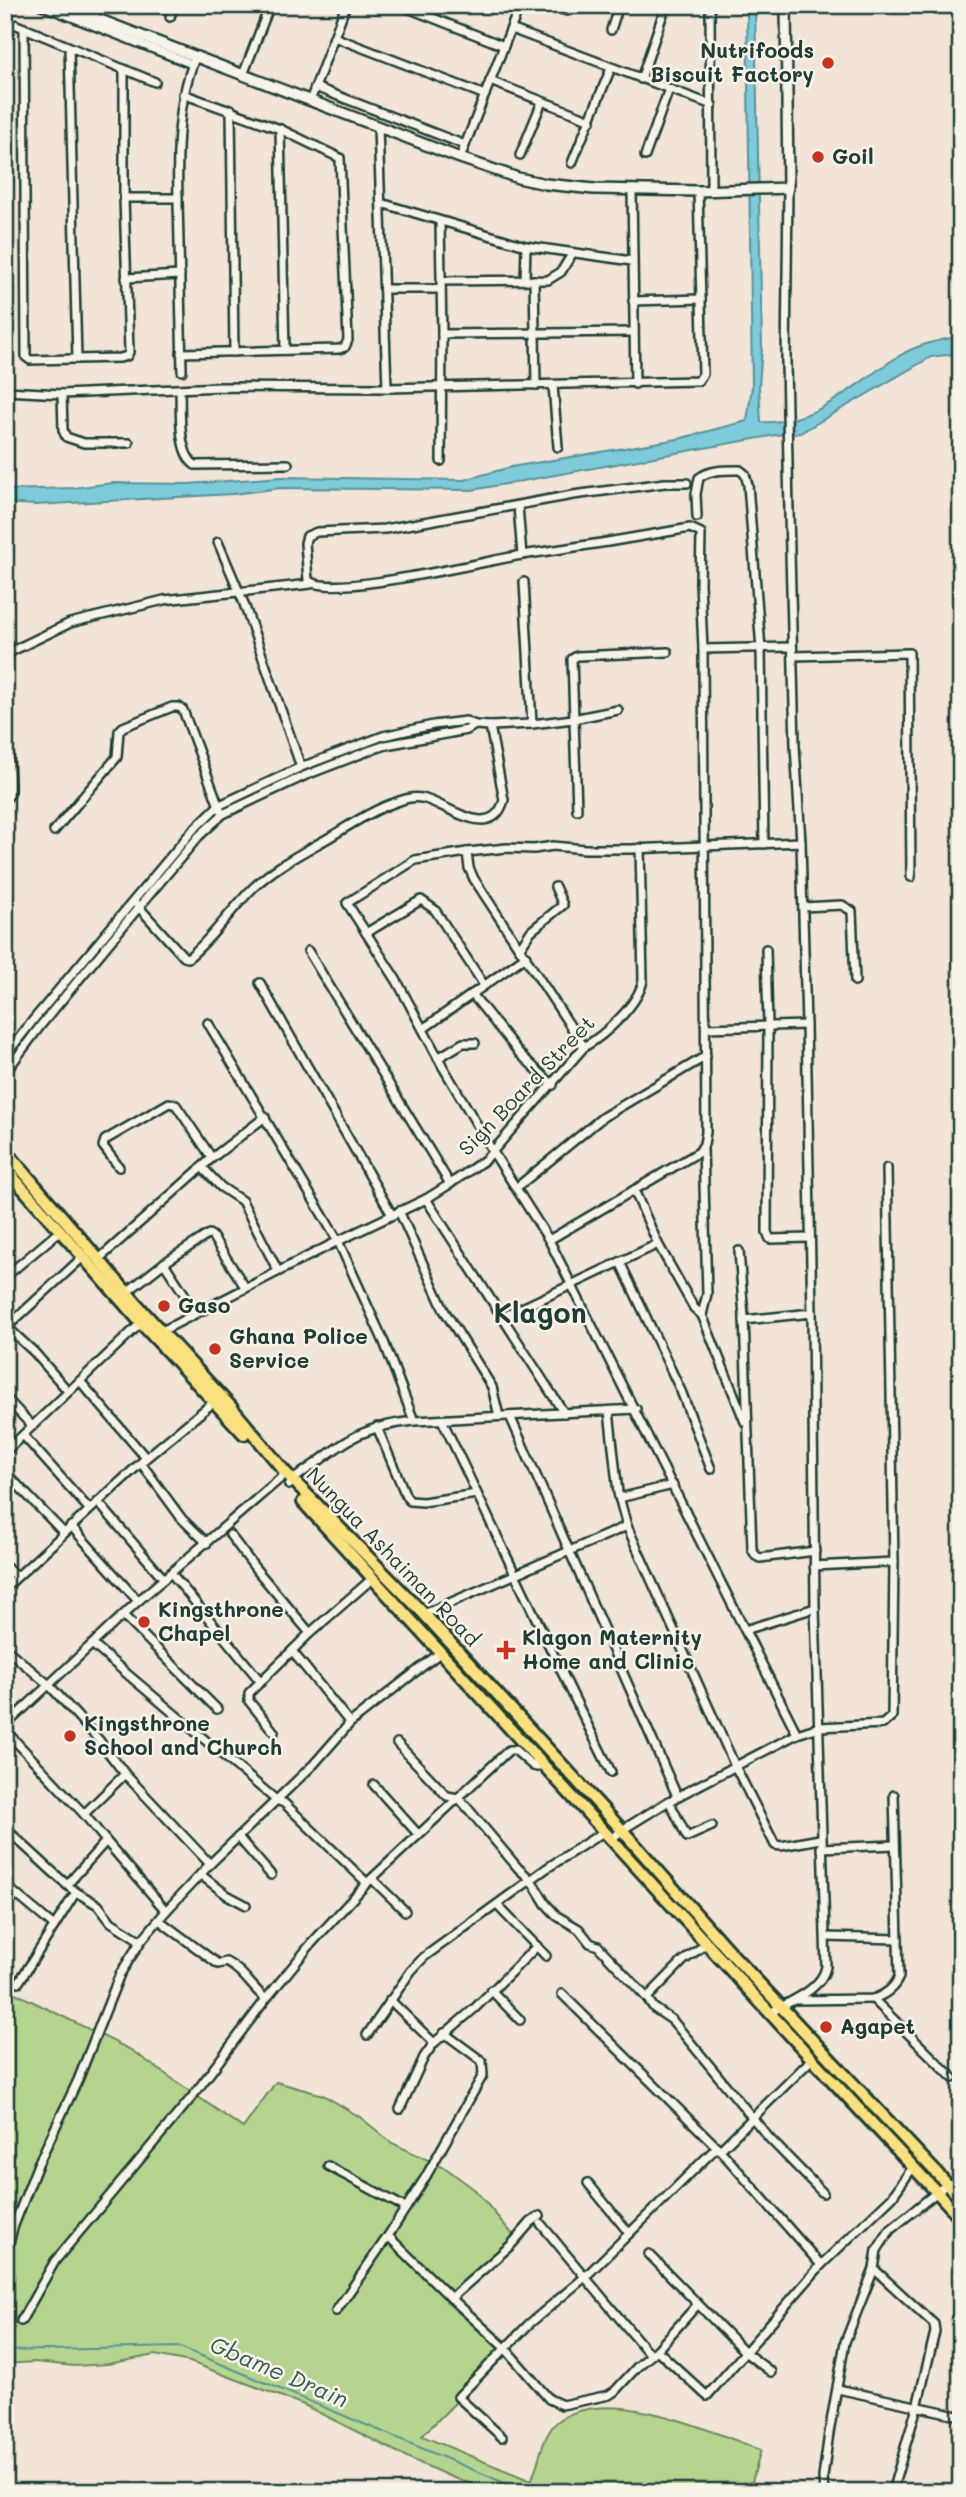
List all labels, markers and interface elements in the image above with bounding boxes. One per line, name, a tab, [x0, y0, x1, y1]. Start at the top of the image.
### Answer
place label: Nutrifoods Biscuit Factory	[650, 36, 814, 88]
marker: Nutrifoods Biscuit Factory	[820, 55, 836, 71]
place label: Goil	[832, 142, 874, 169]
marker: Goil	[810, 149, 826, 165]
street label: Sign Board Street	[452, 1009, 600, 1161]
place label: Gaso	[178, 1291, 231, 1318]
district label: Klagon	[494, 1294, 586, 1330]
marker: Gaso	[156, 1298, 172, 1314]
place label: Ghana Police Service	[229, 1322, 368, 1373]
marker: Ghana Police Service	[207, 1341, 223, 1357]
street label: Nungua Ashaiman Road	[301, 1461, 487, 1651]
place label: Kingsthrone Chapel	[158, 1595, 284, 1646]
marker: Kingsthrone Chapel	[136, 1614, 152, 1630]
place label: Klagon Maternity Home and Clinic	[522, 1623, 702, 1674]
marker: Klagon Maternity Home and Clinic	[496, 1640, 516, 1660]
place label: Kingsthrone School and Church	[84, 1709, 282, 1760]
marker: Kingsthrone School and Church	[62, 1728, 78, 1744]
place label: Agapet	[840, 2012, 915, 2039]
marker: Agapet	[818, 2019, 834, 2035]
water label: Gbame Drain	[206, 2328, 353, 2414]

